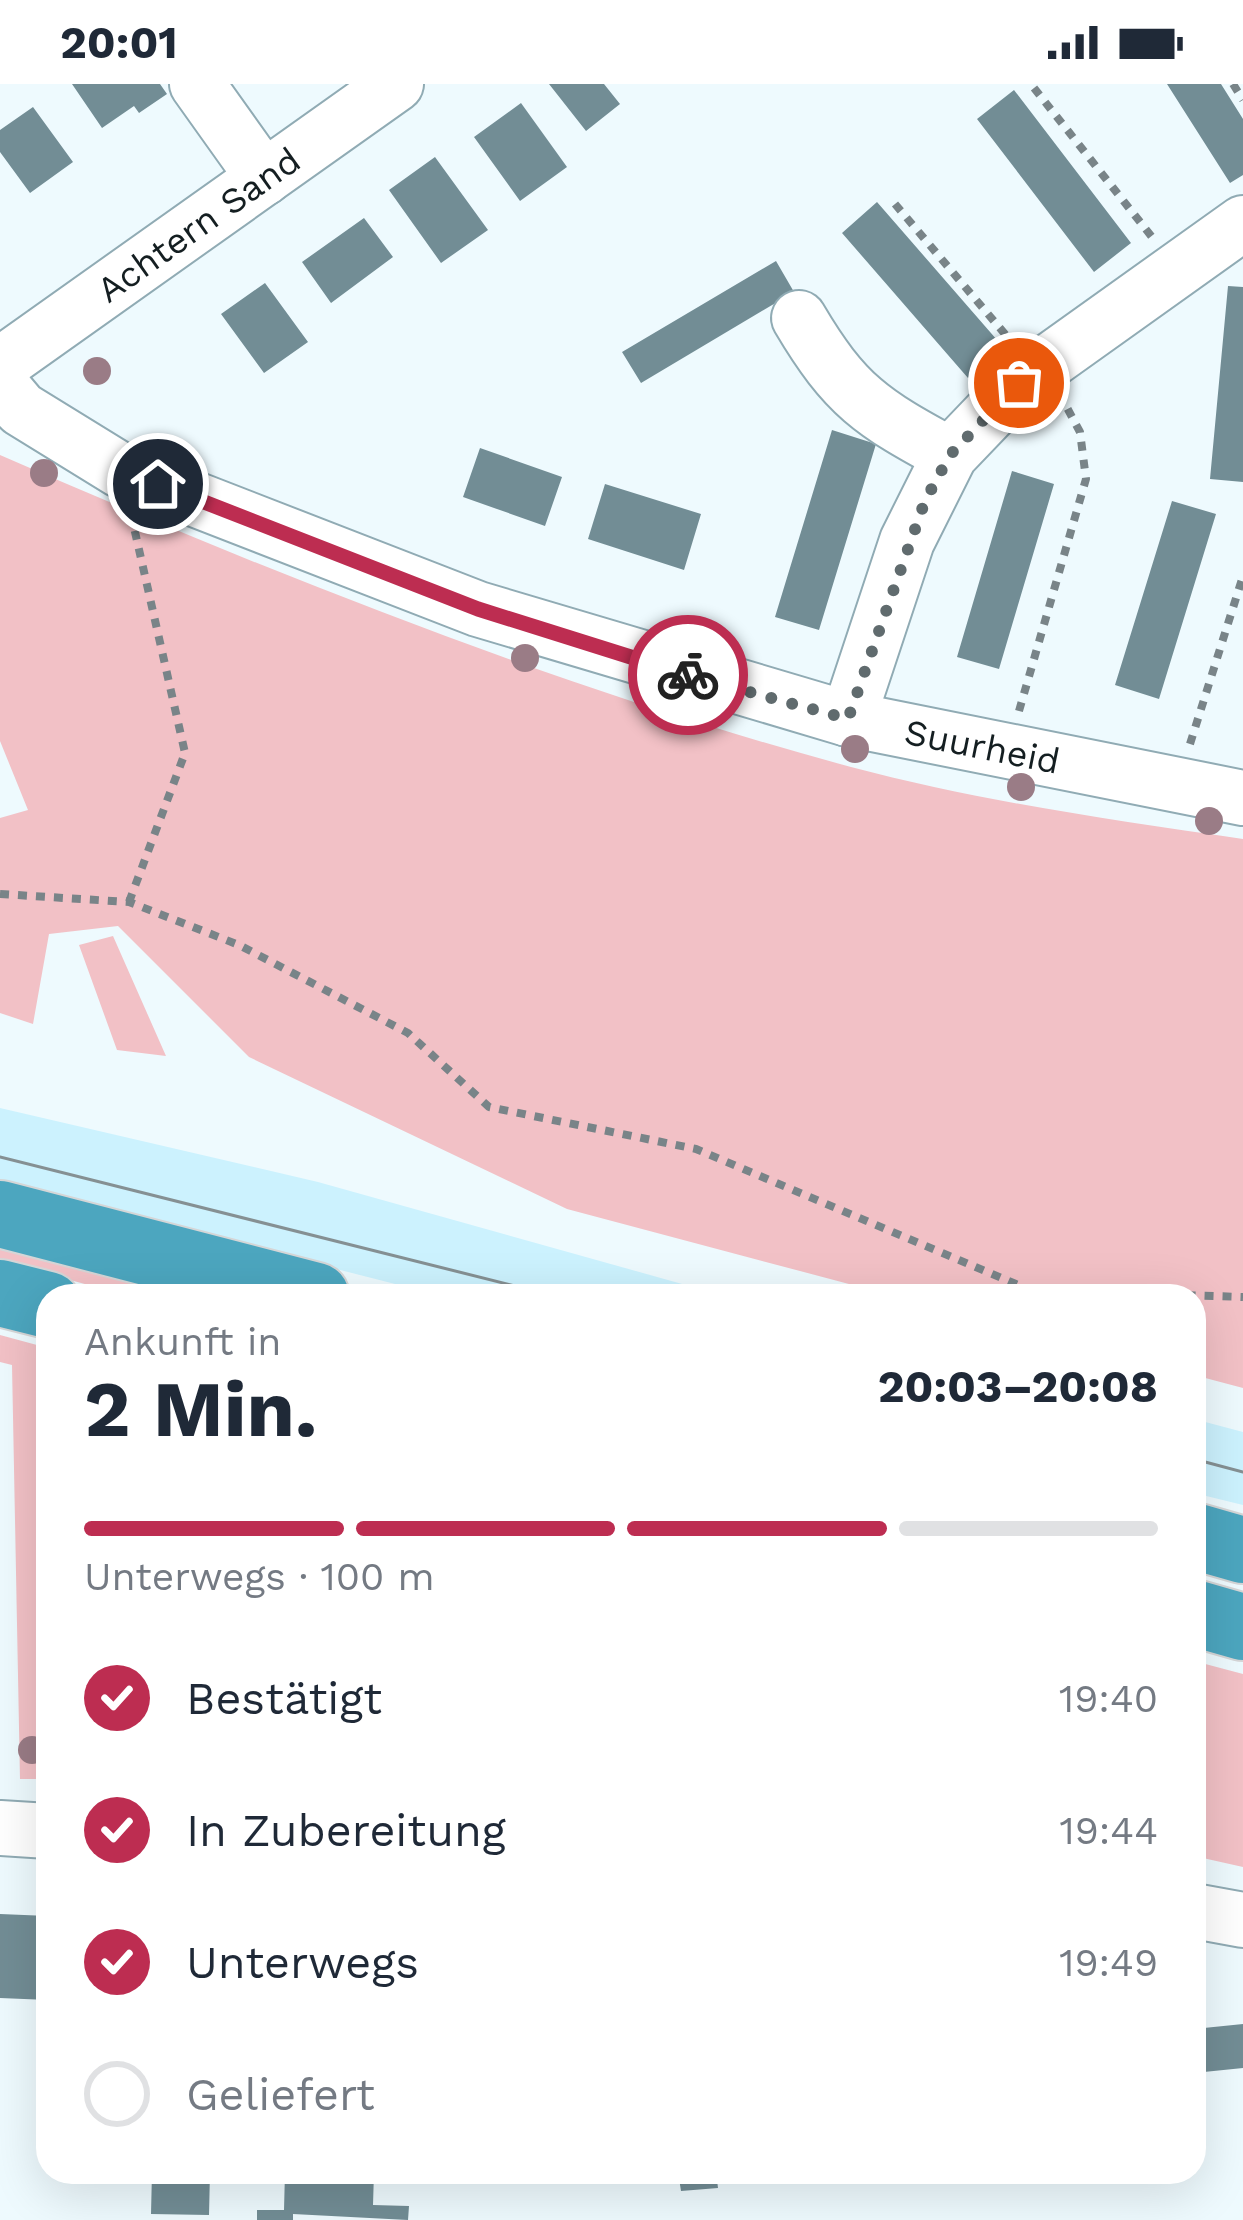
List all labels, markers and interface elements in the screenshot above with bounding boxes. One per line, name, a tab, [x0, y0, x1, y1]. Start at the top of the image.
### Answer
text: 20:01	[60, 16, 178, 69]
street label: Achtern Sand	[89, 139, 308, 311]
pin	[968, 332, 1070, 434]
icon: bag	[986, 350, 1052, 416]
pin	[107, 433, 209, 535]
icon: home	[125, 451, 191, 517]
courier	[628, 615, 748, 735]
icon: bike	[655, 642, 721, 708]
street label: Suurheid	[901, 711, 1063, 783]
text: Ankunft in	[84, 1319, 281, 1364]
text: 20:03–20:08	[878, 1360, 1158, 1413]
text: 2 Min.	[84, 1363, 317, 1455]
text: Unterwegs · 100 m	[84, 1554, 435, 1599]
icon: check	[84, 1665, 150, 1731]
text: Bestätigt	[186, 1672, 382, 1725]
text: 19:40	[1059, 1676, 1158, 1721]
icon: check	[84, 1797, 150, 1863]
text: In Zubereitung	[186, 1804, 506, 1857]
text: 19:44	[1060, 1808, 1158, 1853]
icon: check	[84, 1929, 150, 1995]
text: Unterwegs	[186, 1936, 419, 1989]
text: 19:49	[1059, 1940, 1158, 1985]
text: Geliefert	[186, 2068, 375, 2121]

